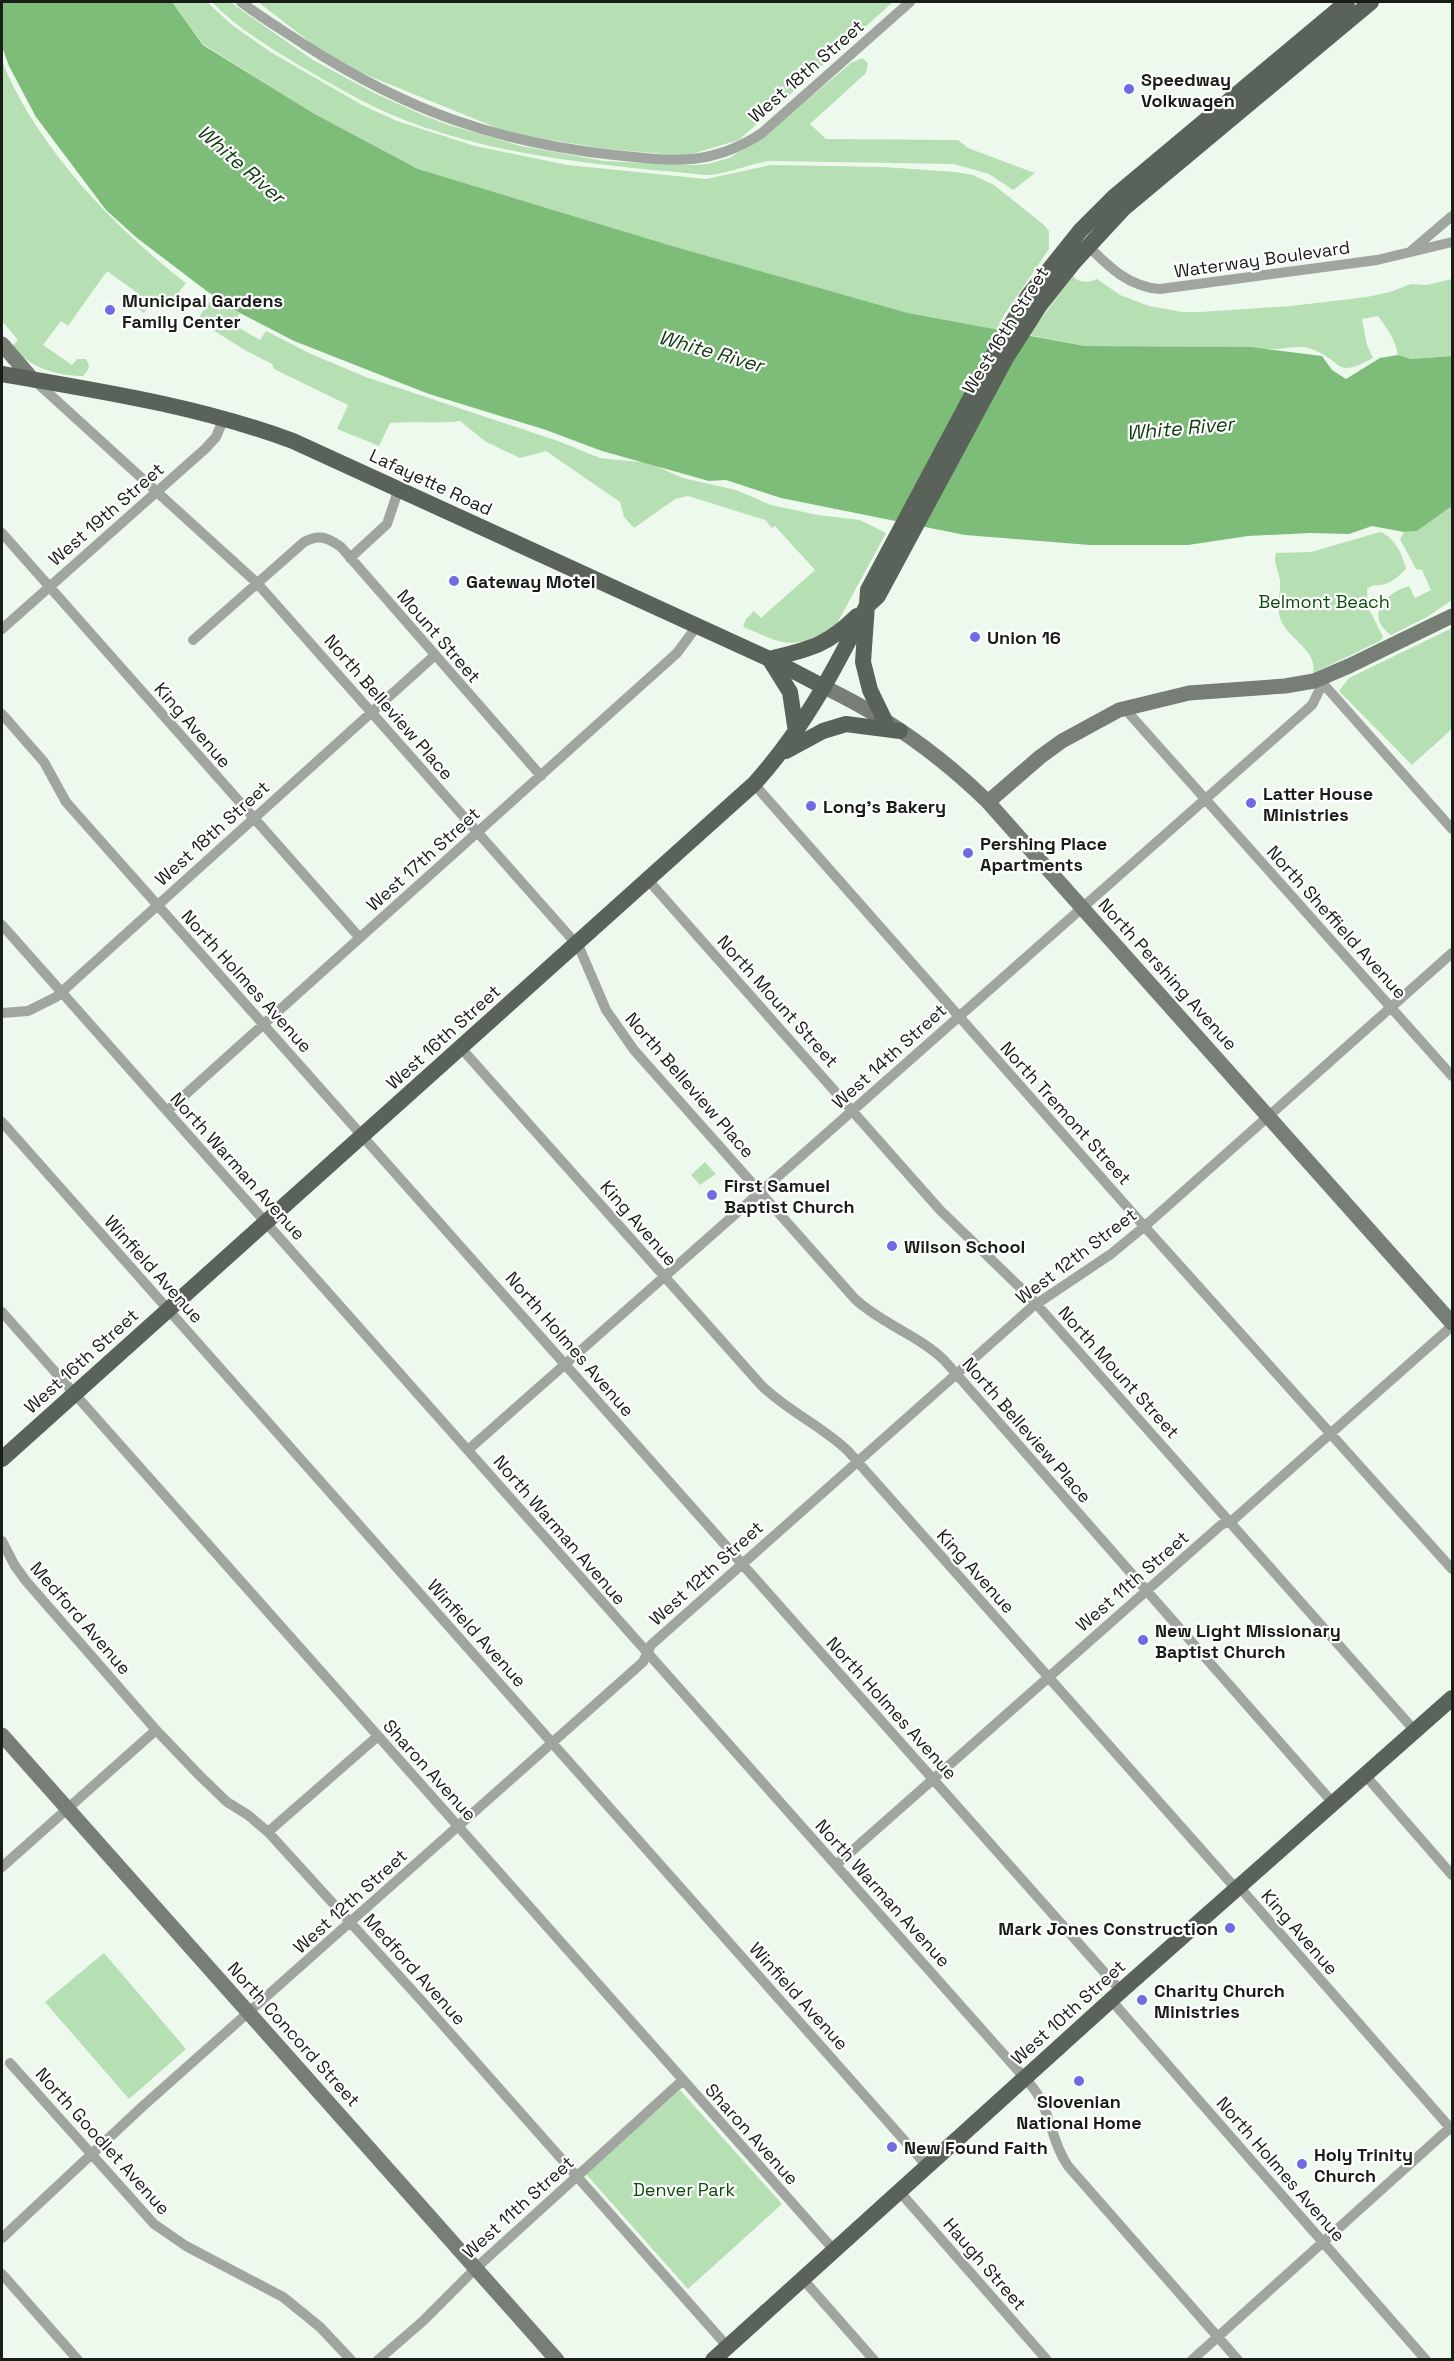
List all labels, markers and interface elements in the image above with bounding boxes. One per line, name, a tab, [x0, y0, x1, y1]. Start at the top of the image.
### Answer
street label: West 18th Street	[743, 14, 869, 128]
place label: Speedway Volkwagen	[1141, 68, 1235, 112]
marker: Speedway Volkwagen	[1122, 82, 1136, 96]
water label: White River	[192, 119, 292, 211]
street label: Waterway Boulevard	[1173, 235, 1351, 283]
street label: West 16th Street	[957, 262, 1053, 398]
place label: Municipal Gardens Family Center	[122, 289, 283, 333]
marker: Municipal Gardens Family Center	[103, 303, 117, 317]
water label: White River	[656, 324, 769, 379]
water label: White River	[1125, 410, 1237, 446]
street label: Lafayette Road	[366, 444, 496, 520]
street label: West 19th Street	[43, 457, 169, 571]
place label: Gateway Motel	[466, 570, 596, 593]
marker: Gateway Motel	[447, 574, 461, 588]
street label: Mount Street	[392, 585, 486, 687]
park label: Belmont Beach	[1258, 590, 1390, 613]
place label: Union 16	[987, 626, 1061, 649]
street label: North Belleview Place	[319, 629, 459, 785]
marker: Union 16	[968, 630, 982, 644]
street label: King Avenue	[150, 677, 236, 773]
street label: West 18th Street	[150, 776, 274, 890]
place label: Latter House Ministries	[1263, 782, 1373, 826]
place label: Long's Bakery	[823, 795, 946, 818]
marker: Latter House Ministries	[1244, 796, 1258, 810]
marker: Long's Bakery	[804, 799, 818, 813]
street label: West 17th Street	[361, 802, 485, 916]
place label: Pershing Place Apartments	[980, 832, 1107, 876]
street label: North Sheffield Avenue	[1262, 841, 1412, 1003]
marker: Pershing Place Apartments	[961, 846, 975, 860]
street label: North Pershing Avenue	[1094, 893, 1242, 1055]
street label: North Holmes Avenue	[177, 905, 317, 1057]
street label: North Mount Street	[713, 930, 843, 1072]
street label: West 16th Street	[381, 980, 505, 1094]
street label: West 14th Street	[827, 999, 951, 1113]
street label: North Belleview Place	[620, 1007, 760, 1163]
street label: North Tremont Street	[996, 1037, 1136, 1189]
street label: North Warman Avenue	[165, 1087, 311, 1245]
place label: First Samuel Baptist Church	[724, 1174, 855, 1218]
street label: King Avenue	[596, 1175, 682, 1271]
marker: First Samuel Baptist Church	[705, 1188, 719, 1202]
street label: West 12th Street	[1011, 1203, 1141, 1309]
street label: Winfield Avenue	[99, 1210, 209, 1328]
place label: Wilson School	[904, 1235, 1025, 1258]
marker: Wilson School	[885, 1239, 899, 1253]
street label: North Holmes Avenue	[501, 1267, 639, 1421]
street label: North Mount Street	[1054, 1301, 1184, 1443]
street label: West 16th Street	[19, 1304, 143, 1418]
street label: North Belleview Place	[957, 1352, 1097, 1508]
street label: North Warman Avenue	[489, 1450, 631, 1610]
street label: West 12th Street	[644, 1516, 768, 1630]
street label: King Avenue	[932, 1524, 1020, 1618]
street label: West 11th Street	[1071, 1526, 1193, 1636]
street label: Medford Avenue	[26, 1557, 136, 1679]
street label: Winfield Avenue	[422, 1574, 532, 1692]
place label: New Light Missionary Baptist Church	[1155, 1619, 1341, 1663]
street label: North Holmes Avenue	[822, 1632, 962, 1784]
marker: New Light Missionary Baptist Church	[1136, 1633, 1150, 1647]
street label: Sharon Avenue	[378, 1714, 482, 1826]
street label: North Warman Avenue	[810, 1814, 956, 1972]
street label: West 12th Street	[288, 1844, 412, 1958]
street label: King Avenue	[1257, 1884, 1343, 1980]
street label: Medford Avenue	[359, 1908, 471, 2030]
place label: Mark Jones Construction	[998, 1917, 1218, 1940]
marker: Mark Jones Construction	[1223, 1921, 1237, 1935]
street label: Winfield Avenue	[744, 1937, 854, 2055]
street label: West 10th Street	[1006, 1954, 1130, 2070]
street label: North Concord Street	[223, 1957, 365, 2111]
place label: Charity Church Ministries	[1154, 1979, 1285, 2023]
marker: Charity Church Ministries	[1135, 1993, 1149, 2007]
street label: North Goodlet Avenue	[31, 2063, 175, 2219]
marker: Slovenian National Home	[1072, 2074, 1086, 2088]
street label: Sharon Avenue	[700, 2078, 804, 2190]
place label: Slovenian National Home	[1016, 2090, 1142, 2134]
street label: North Holmes Avenue	[1212, 2092, 1350, 2246]
place label: New Found Faith	[904, 2136, 1048, 2159]
marker: New Found Faith	[885, 2140, 899, 2154]
place label: Holy Trinity Church	[1314, 2143, 1413, 2187]
street label: West 11th Street	[457, 2151, 579, 2263]
marker: Holy Trinity Church	[1295, 2157, 1309, 2171]
park label: Denver Park	[633, 2178, 735, 2201]
street label: Haugh Street	[939, 2213, 1031, 2315]

